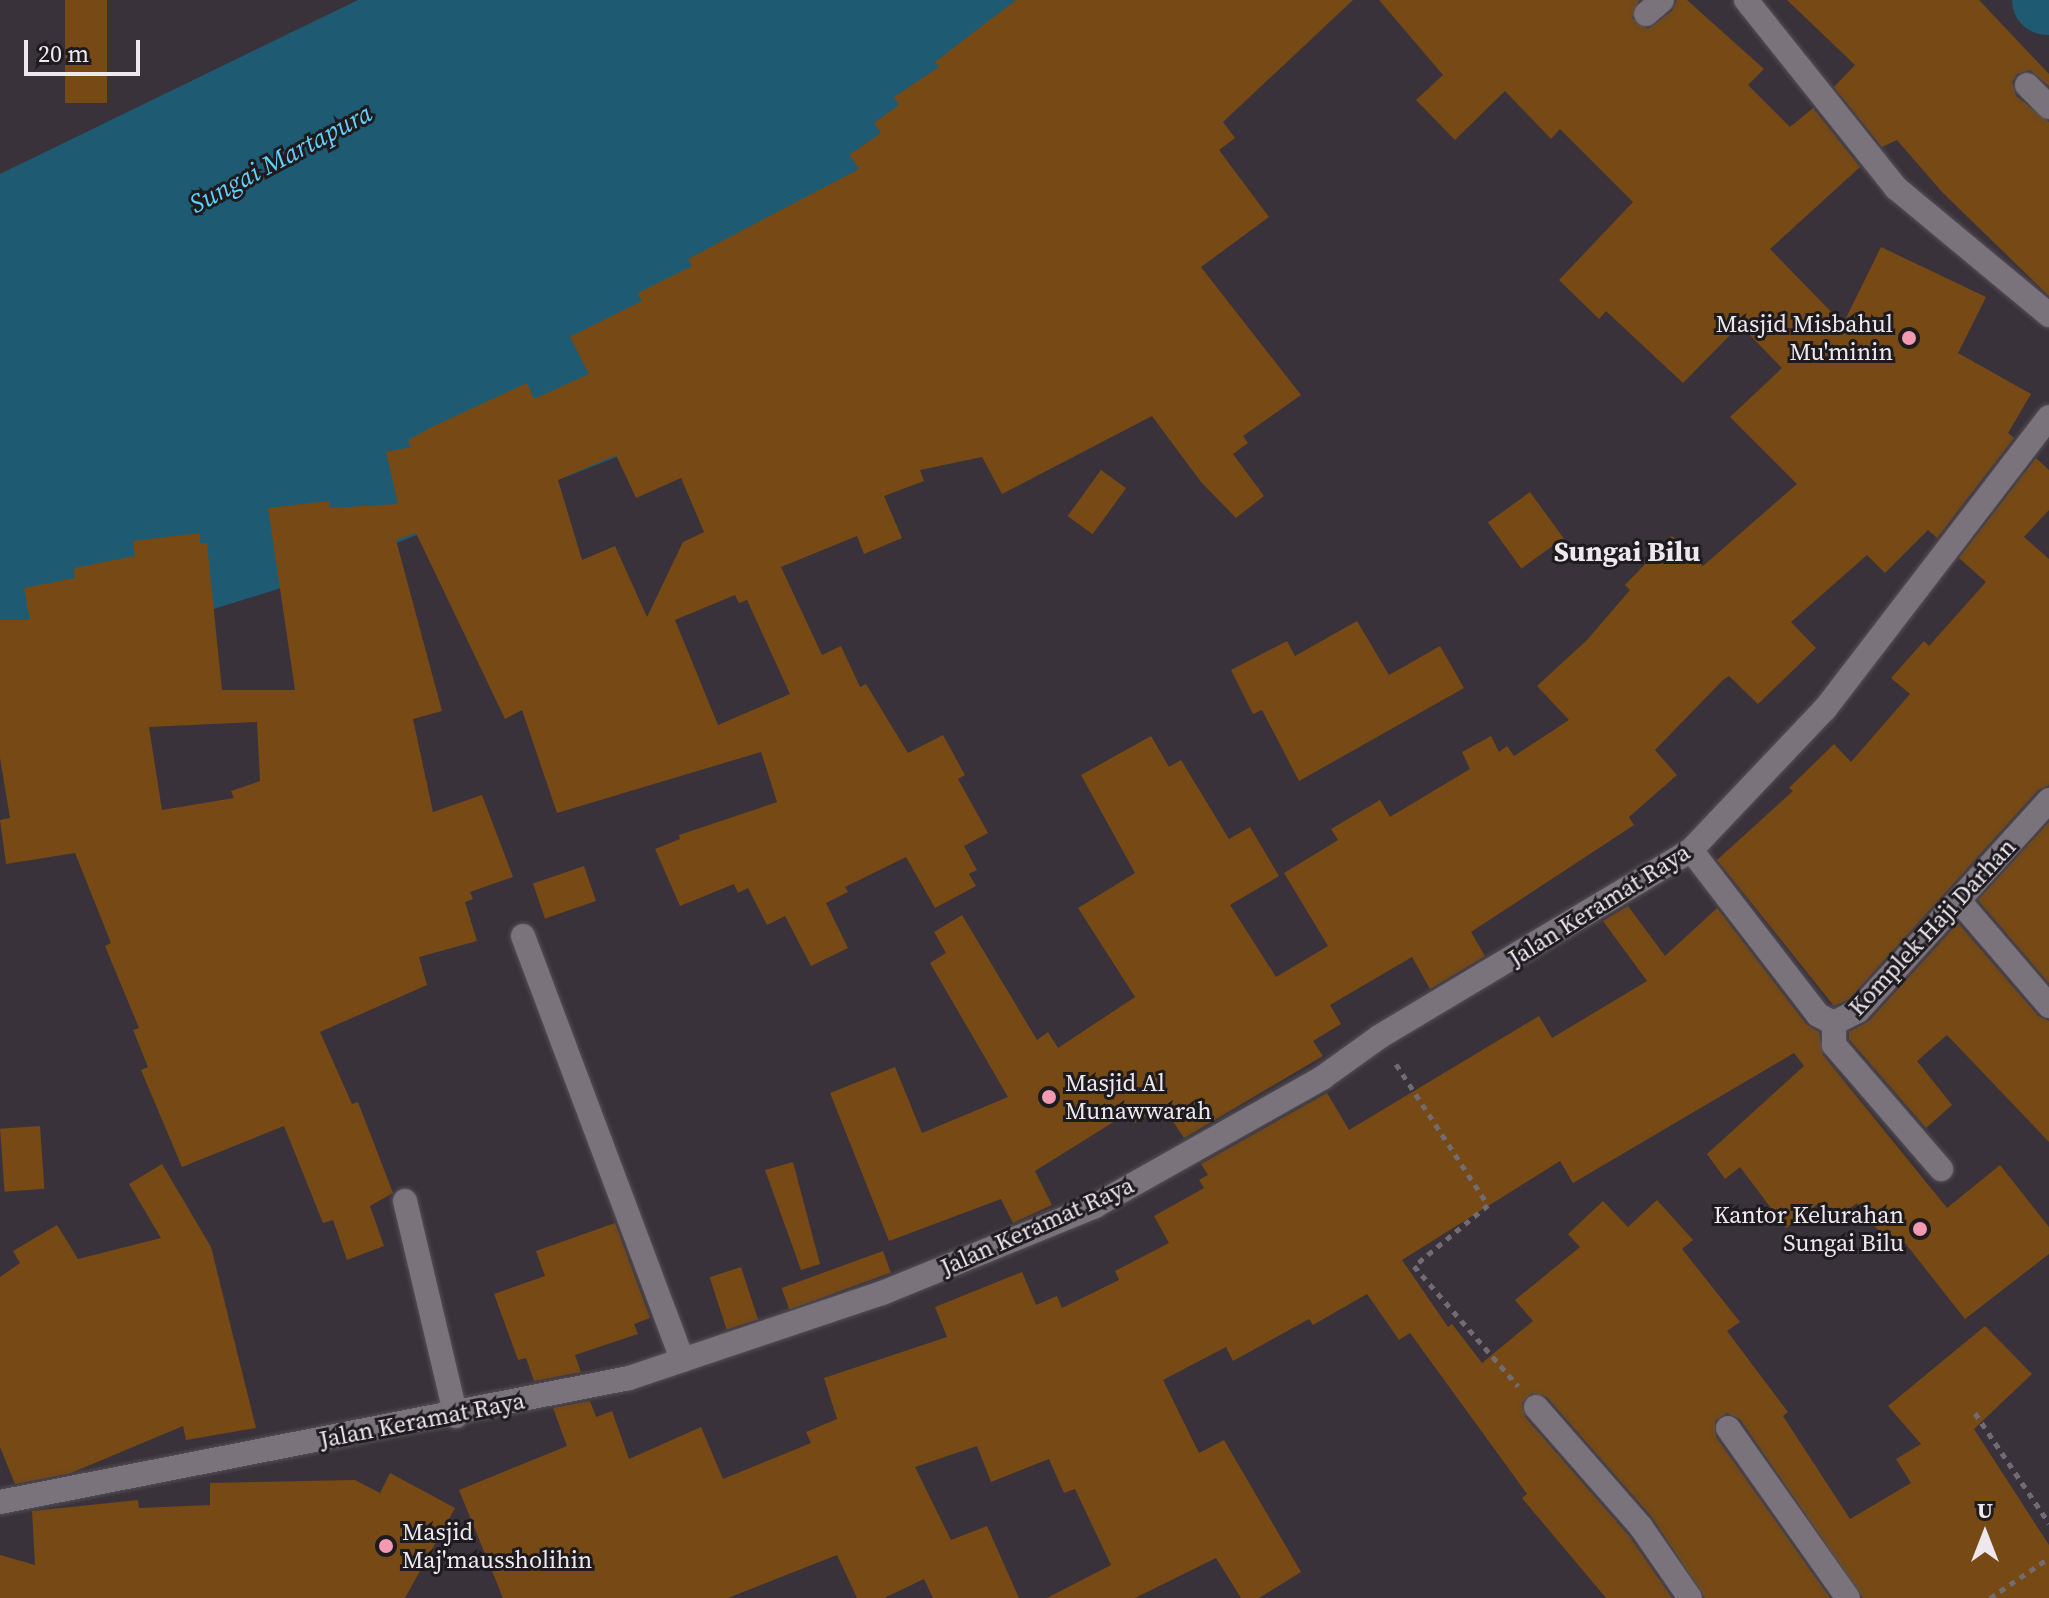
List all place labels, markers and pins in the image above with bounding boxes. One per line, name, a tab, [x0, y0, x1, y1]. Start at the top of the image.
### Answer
place label: Masjid Misbahul Mu'minin	[1716, 310, 1893, 366]
marker: Masjid Misbahul Mu'minin	[1900, 329, 1918, 347]
place label: Masjid Al Munawwarah	[1065, 1069, 1212, 1125]
marker: Masjid Al Munawwarah	[1040, 1088, 1058, 1106]
place label: Kantor Kelurahan Sungai Bilu	[1713, 1201, 1904, 1257]
marker: Kantor Kelurahan Sungai Bilu	[1911, 1220, 1929, 1238]
place label: Masjid Maj'maussholihin	[402, 1518, 592, 1574]
marker: Masjid Maj'maussholihin	[377, 1537, 395, 1555]

